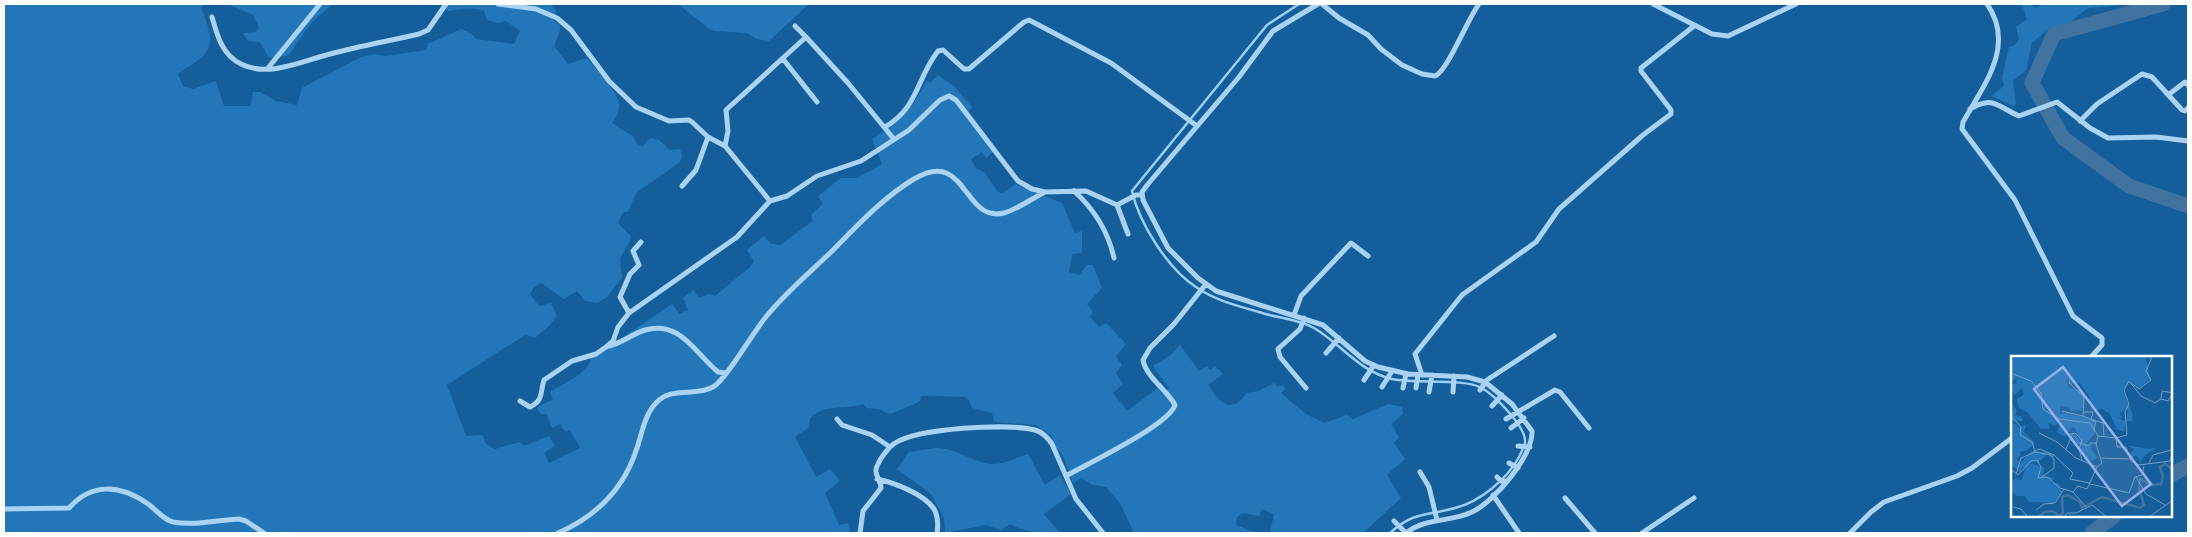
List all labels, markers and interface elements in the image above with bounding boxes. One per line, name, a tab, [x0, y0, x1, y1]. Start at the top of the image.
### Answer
inset map	[2011, 356, 2172, 517]

